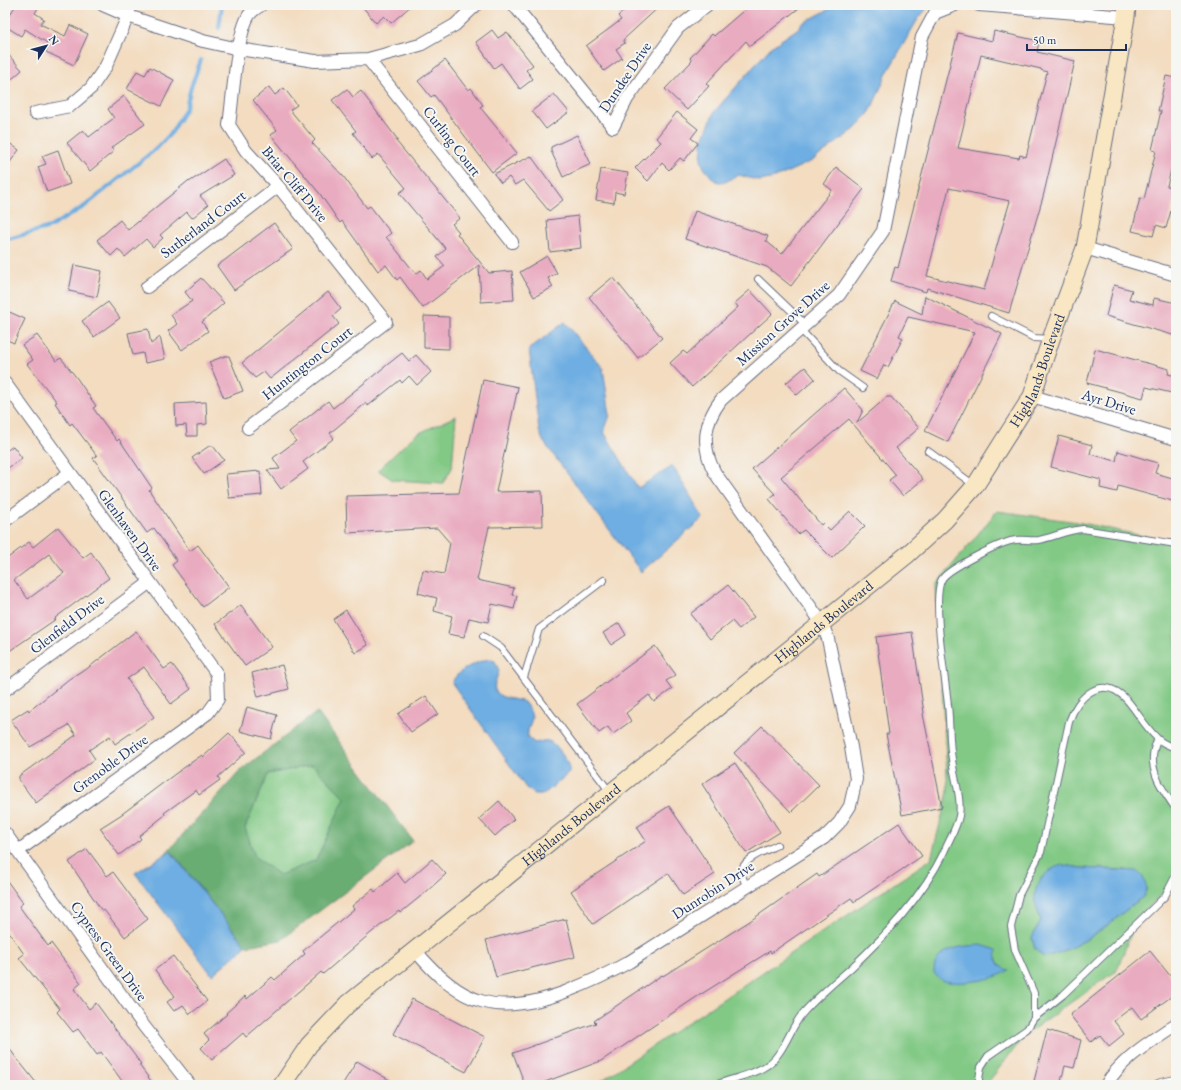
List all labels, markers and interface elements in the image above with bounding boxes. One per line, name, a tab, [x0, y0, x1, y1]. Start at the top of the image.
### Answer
north arrow	[26, 26, 66, 66]
scale bar	[1027, 26, 1126, 52]
text: N	[46, 32, 62, 48]
text: 50 m	[1033, 32, 1057, 48]
street label: Dundee Drive	[594, 38, 655, 116]
street label: Curling Court	[419, 102, 486, 180]
street label: Briar Cliff Drive	[258, 142, 333, 226]
street label: Sutherland Court	[156, 185, 249, 262]
street label: Mission Grove Drive	[732, 276, 833, 370]
street label: Highlands Boulevard	[1005, 310, 1069, 431]
street label: Huntington Court	[258, 321, 356, 404]
street label: Ayr Drive	[1079, 384, 1139, 419]
street label: Glenhaven Drive	[94, 485, 167, 575]
street label: Highlands Boulevard	[770, 576, 877, 667]
street label: Glenfield Drive	[26, 589, 108, 658]
street label: Grenoble Drive	[68, 730, 151, 797]
street label: Highlands Boulevard	[517, 779, 624, 870]
street label: Dunrobin Drive	[668, 856, 757, 923]
street label: Cypress Green Drive	[67, 897, 152, 1005]

